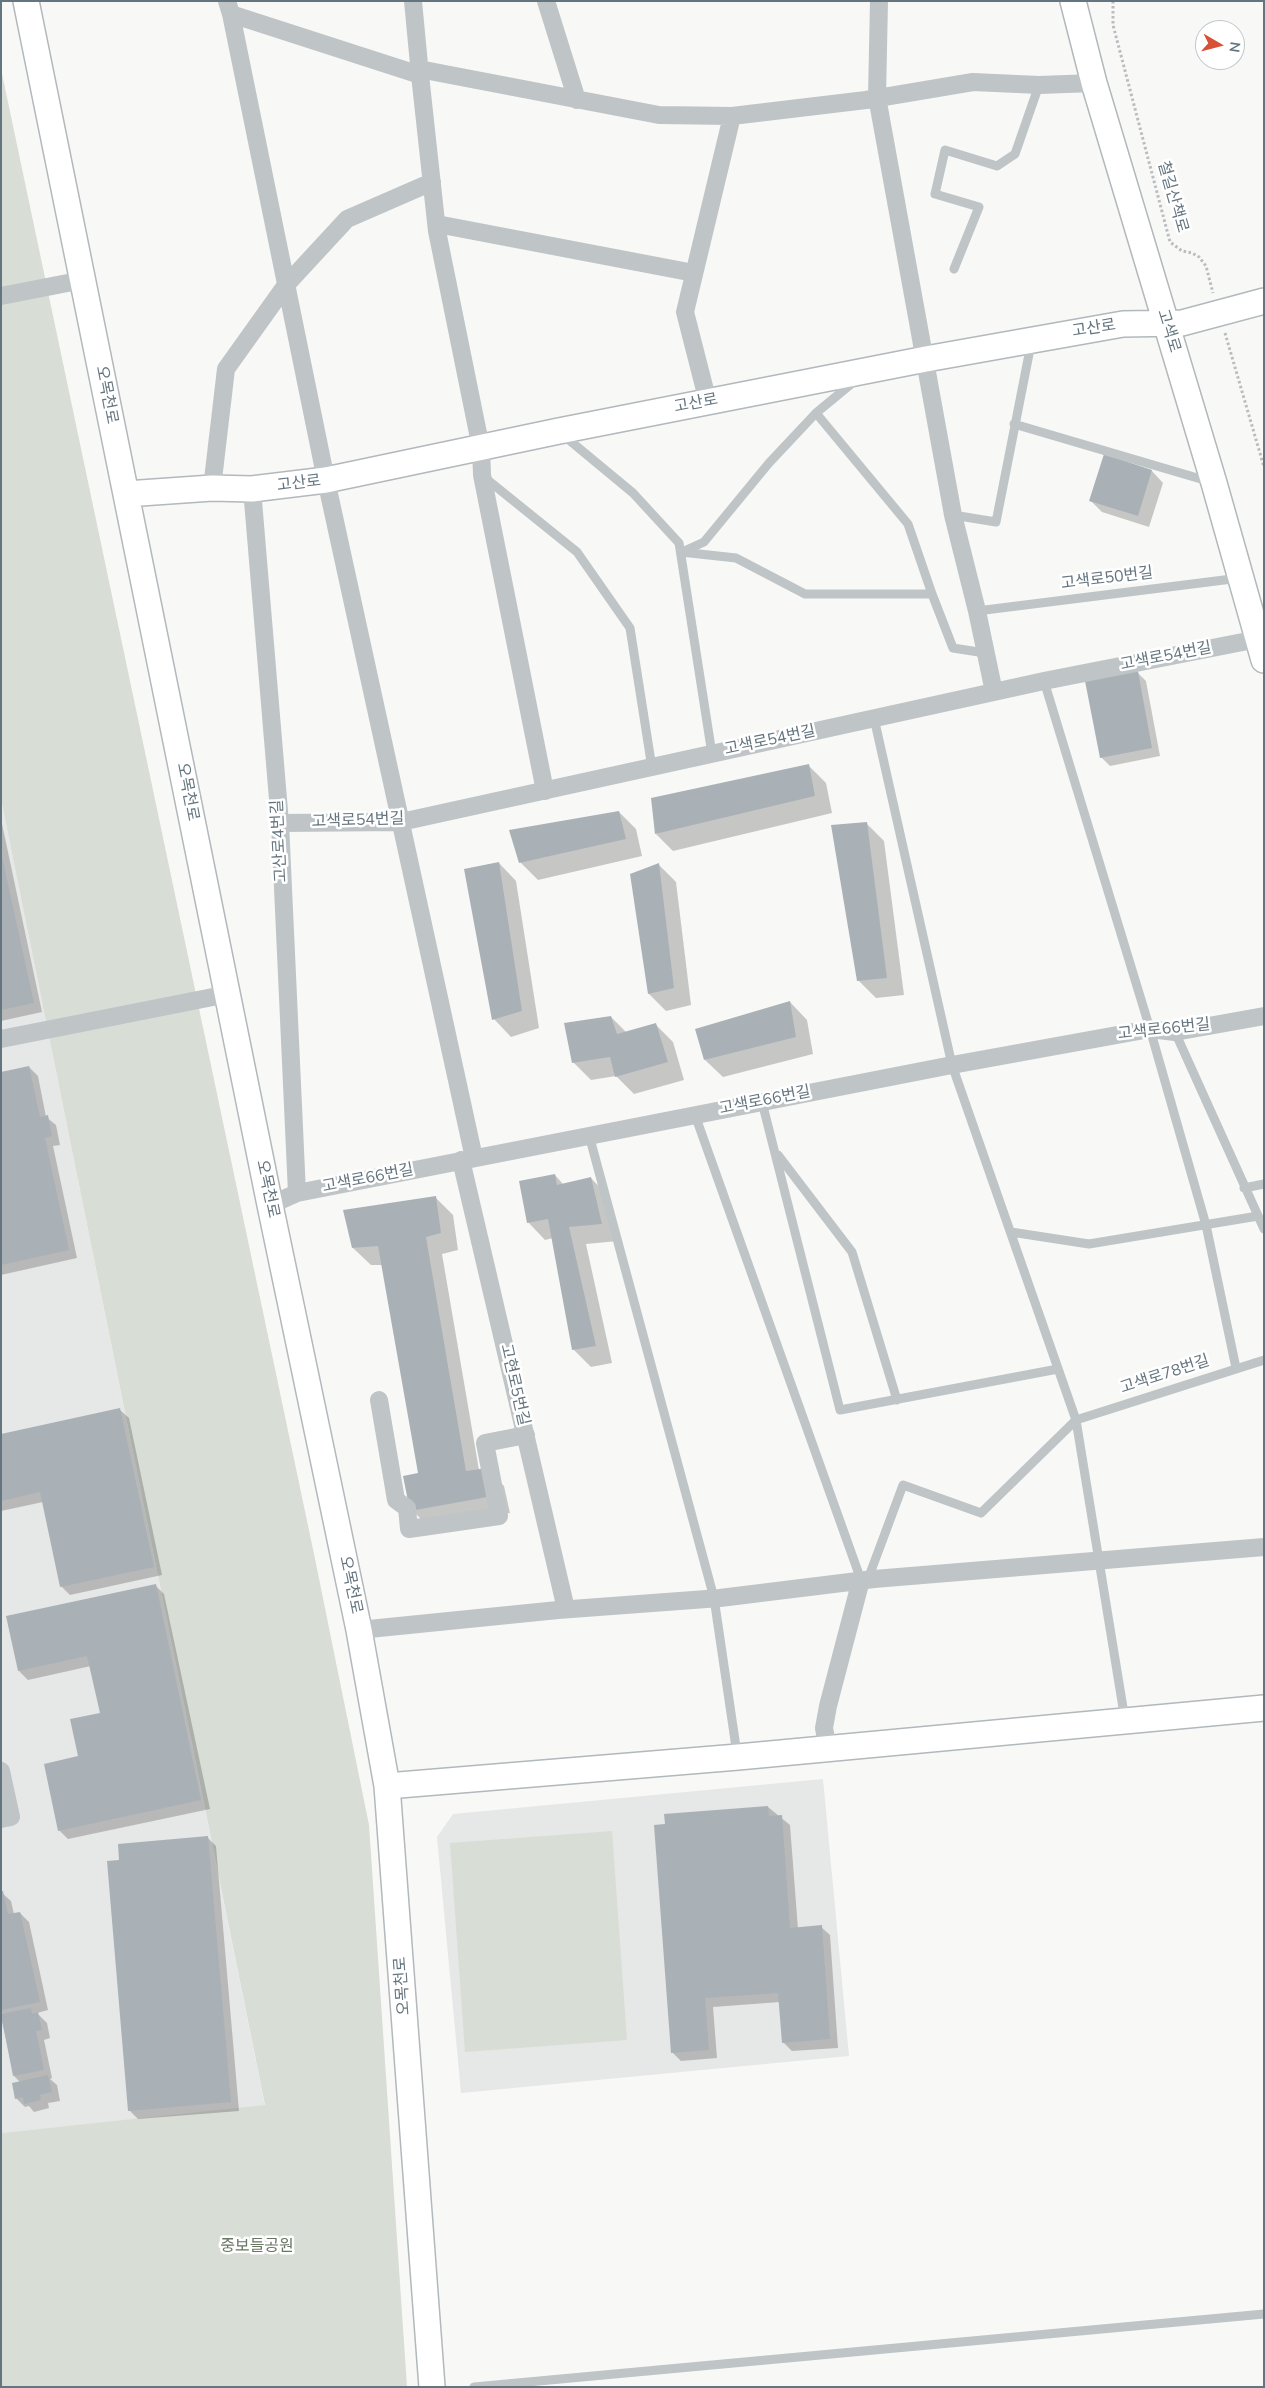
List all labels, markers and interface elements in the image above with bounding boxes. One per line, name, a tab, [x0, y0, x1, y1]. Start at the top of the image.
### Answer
north arrow	[1195, 20, 1245, 70]
text: N	[1224, 40, 1244, 54]
street label: 철길산책로	[1153, 159, 1191, 235]
street label: 고색로	[1152, 307, 1184, 355]
street label: 고산로	[1071, 316, 1117, 342]
street label: 오목천로	[91, 364, 121, 426]
street label: 고산로	[672, 390, 720, 418]
street label: 고산로	[276, 472, 322, 496]
street label: 고색로50번길	[1060, 564, 1154, 594]
street label: 고색로54번길	[1119, 639, 1213, 675]
street label: 고색로54번길	[723, 722, 817, 760]
street label: 오목천로	[172, 761, 202, 823]
street label: 고산로4번길	[268, 799, 292, 883]
street label: 고색로54번길	[311, 810, 405, 832]
street label: 고색로66번길	[1117, 1016, 1211, 1044]
street label: 고색로66번길	[718, 1083, 812, 1119]
street label: 오목천로	[251, 1158, 283, 1220]
street label: 고색로66번길	[321, 1161, 415, 1197]
street label: 고현로5번길	[495, 1342, 533, 1428]
street label: 고색로78번길	[1118, 1352, 1212, 1398]
street label: 오목천로	[334, 1554, 366, 1616]
street label: 오목천로	[391, 1956, 415, 2016]
park label: 중보들공원	[220, 2237, 294, 2257]

